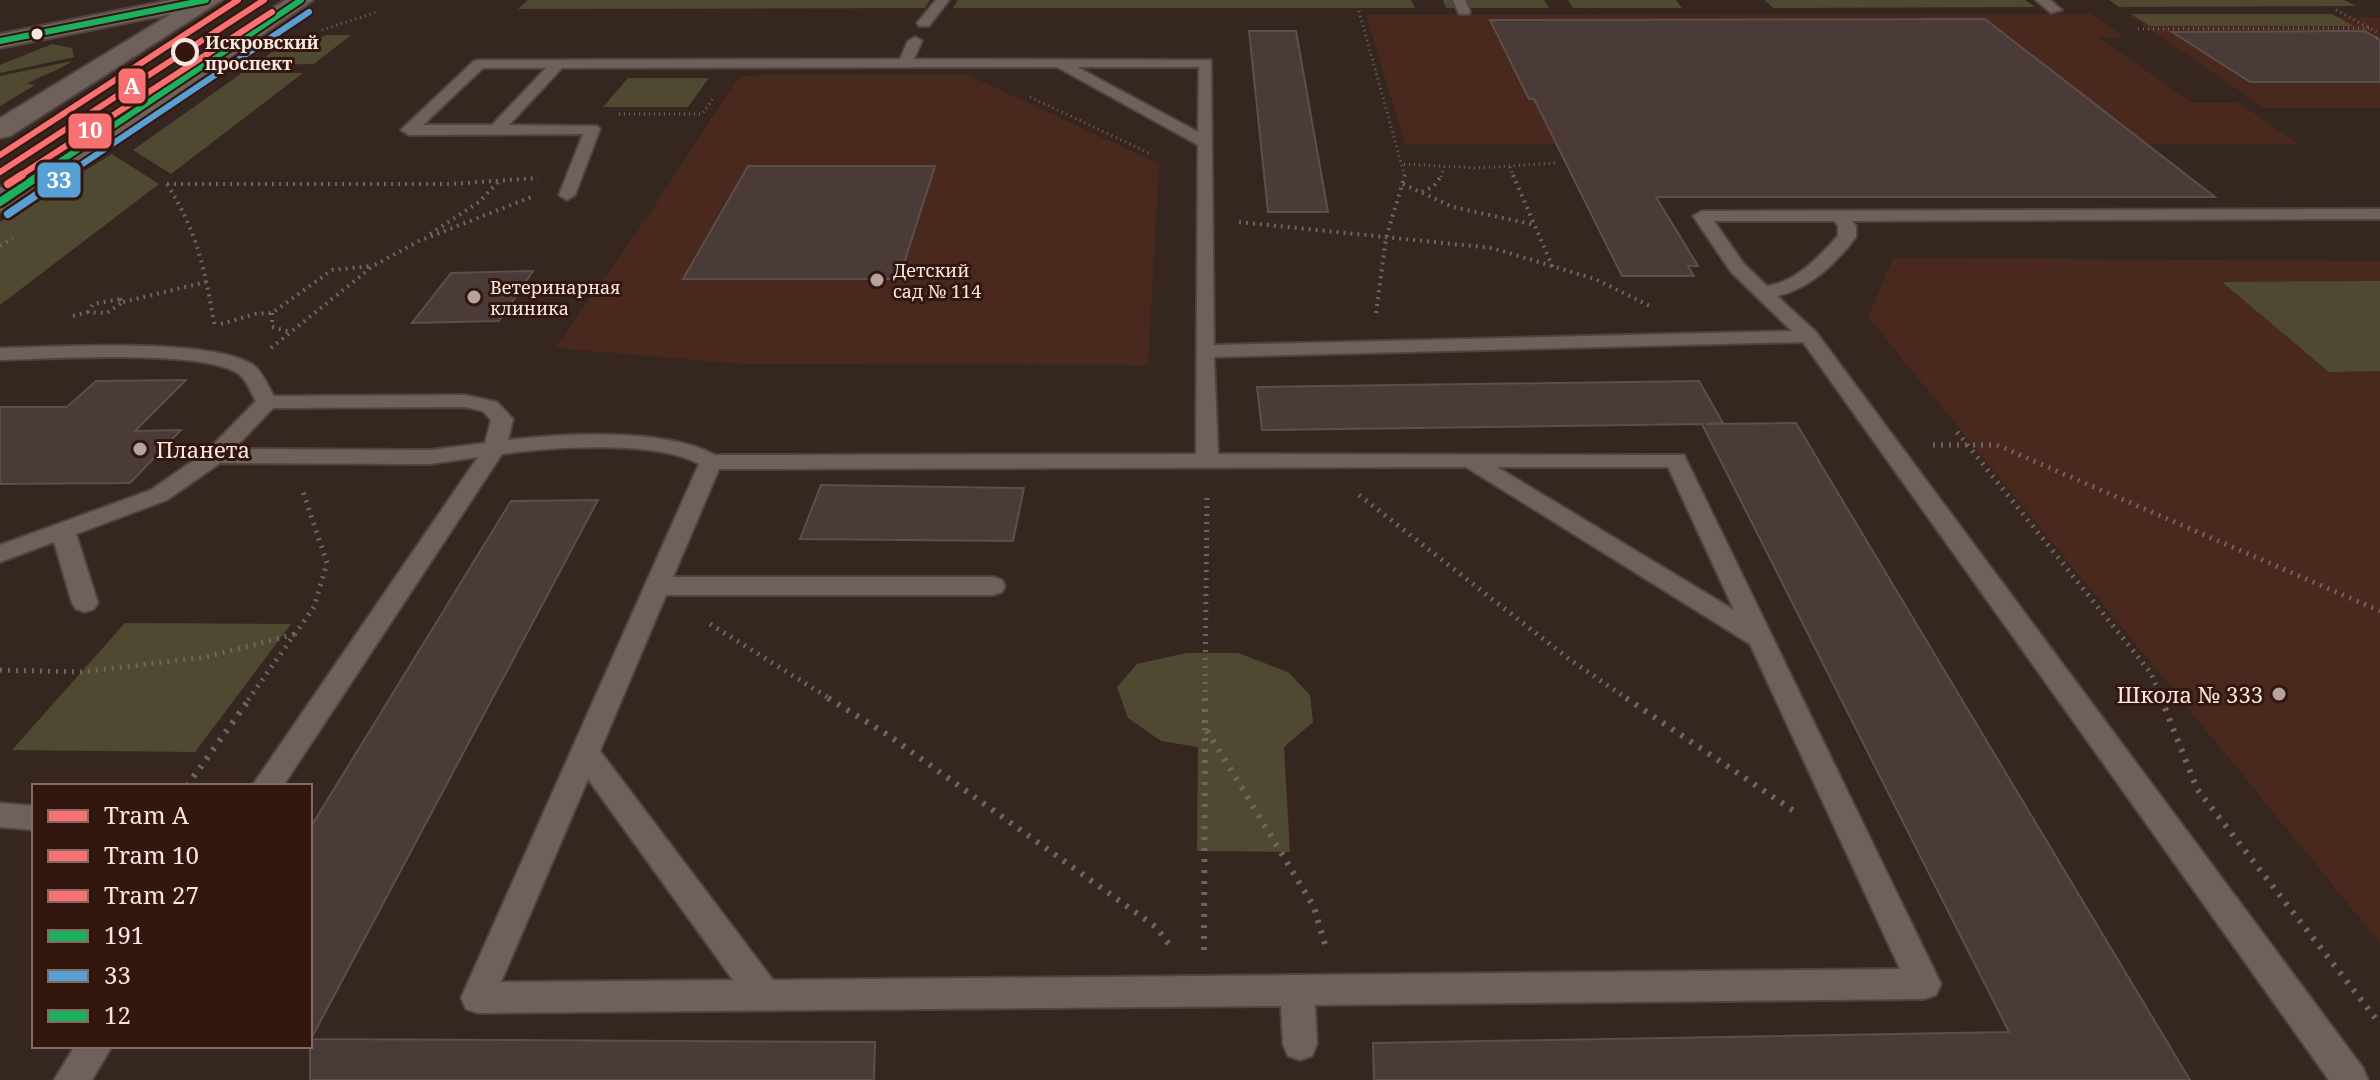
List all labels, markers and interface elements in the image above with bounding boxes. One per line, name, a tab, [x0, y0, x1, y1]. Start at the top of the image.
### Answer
unlabelled marker	[29, 26, 45, 42]
place label: Искровский проспект	[205, 30, 319, 75]
marker: Искровский проспект	[172, 39, 198, 65]
line badge: А	[117, 67, 147, 105]
text: А	[124, 70, 141, 100]
line badge: 10	[67, 112, 113, 150]
text: 10	[78, 114, 102, 144]
line badge: 33	[36, 161, 82, 199]
text: 33	[47, 164, 71, 194]
place label: Детский сад № 114	[893, 258, 981, 303]
marker: Детский сад № 114	[868, 271, 886, 289]
place label: Ветеринарная клиника	[490, 275, 621, 320]
marker: Ветеринарная клиника	[465, 288, 483, 306]
place label: Планета	[156, 434, 250, 464]
marker: Планета	[131, 440, 149, 458]
place label: Школа № 333	[2117, 679, 2263, 709]
marker: Школа № 333	[2270, 685, 2288, 703]
legend	[32, 784, 312, 1048]
text: Tram А	[104, 798, 189, 831]
text: Tram 10	[104, 838, 199, 871]
text: Tram 27	[104, 878, 199, 911]
text: 191	[104, 918, 144, 951]
text: 33	[104, 958, 131, 991]
text: 12	[104, 998, 131, 1031]

